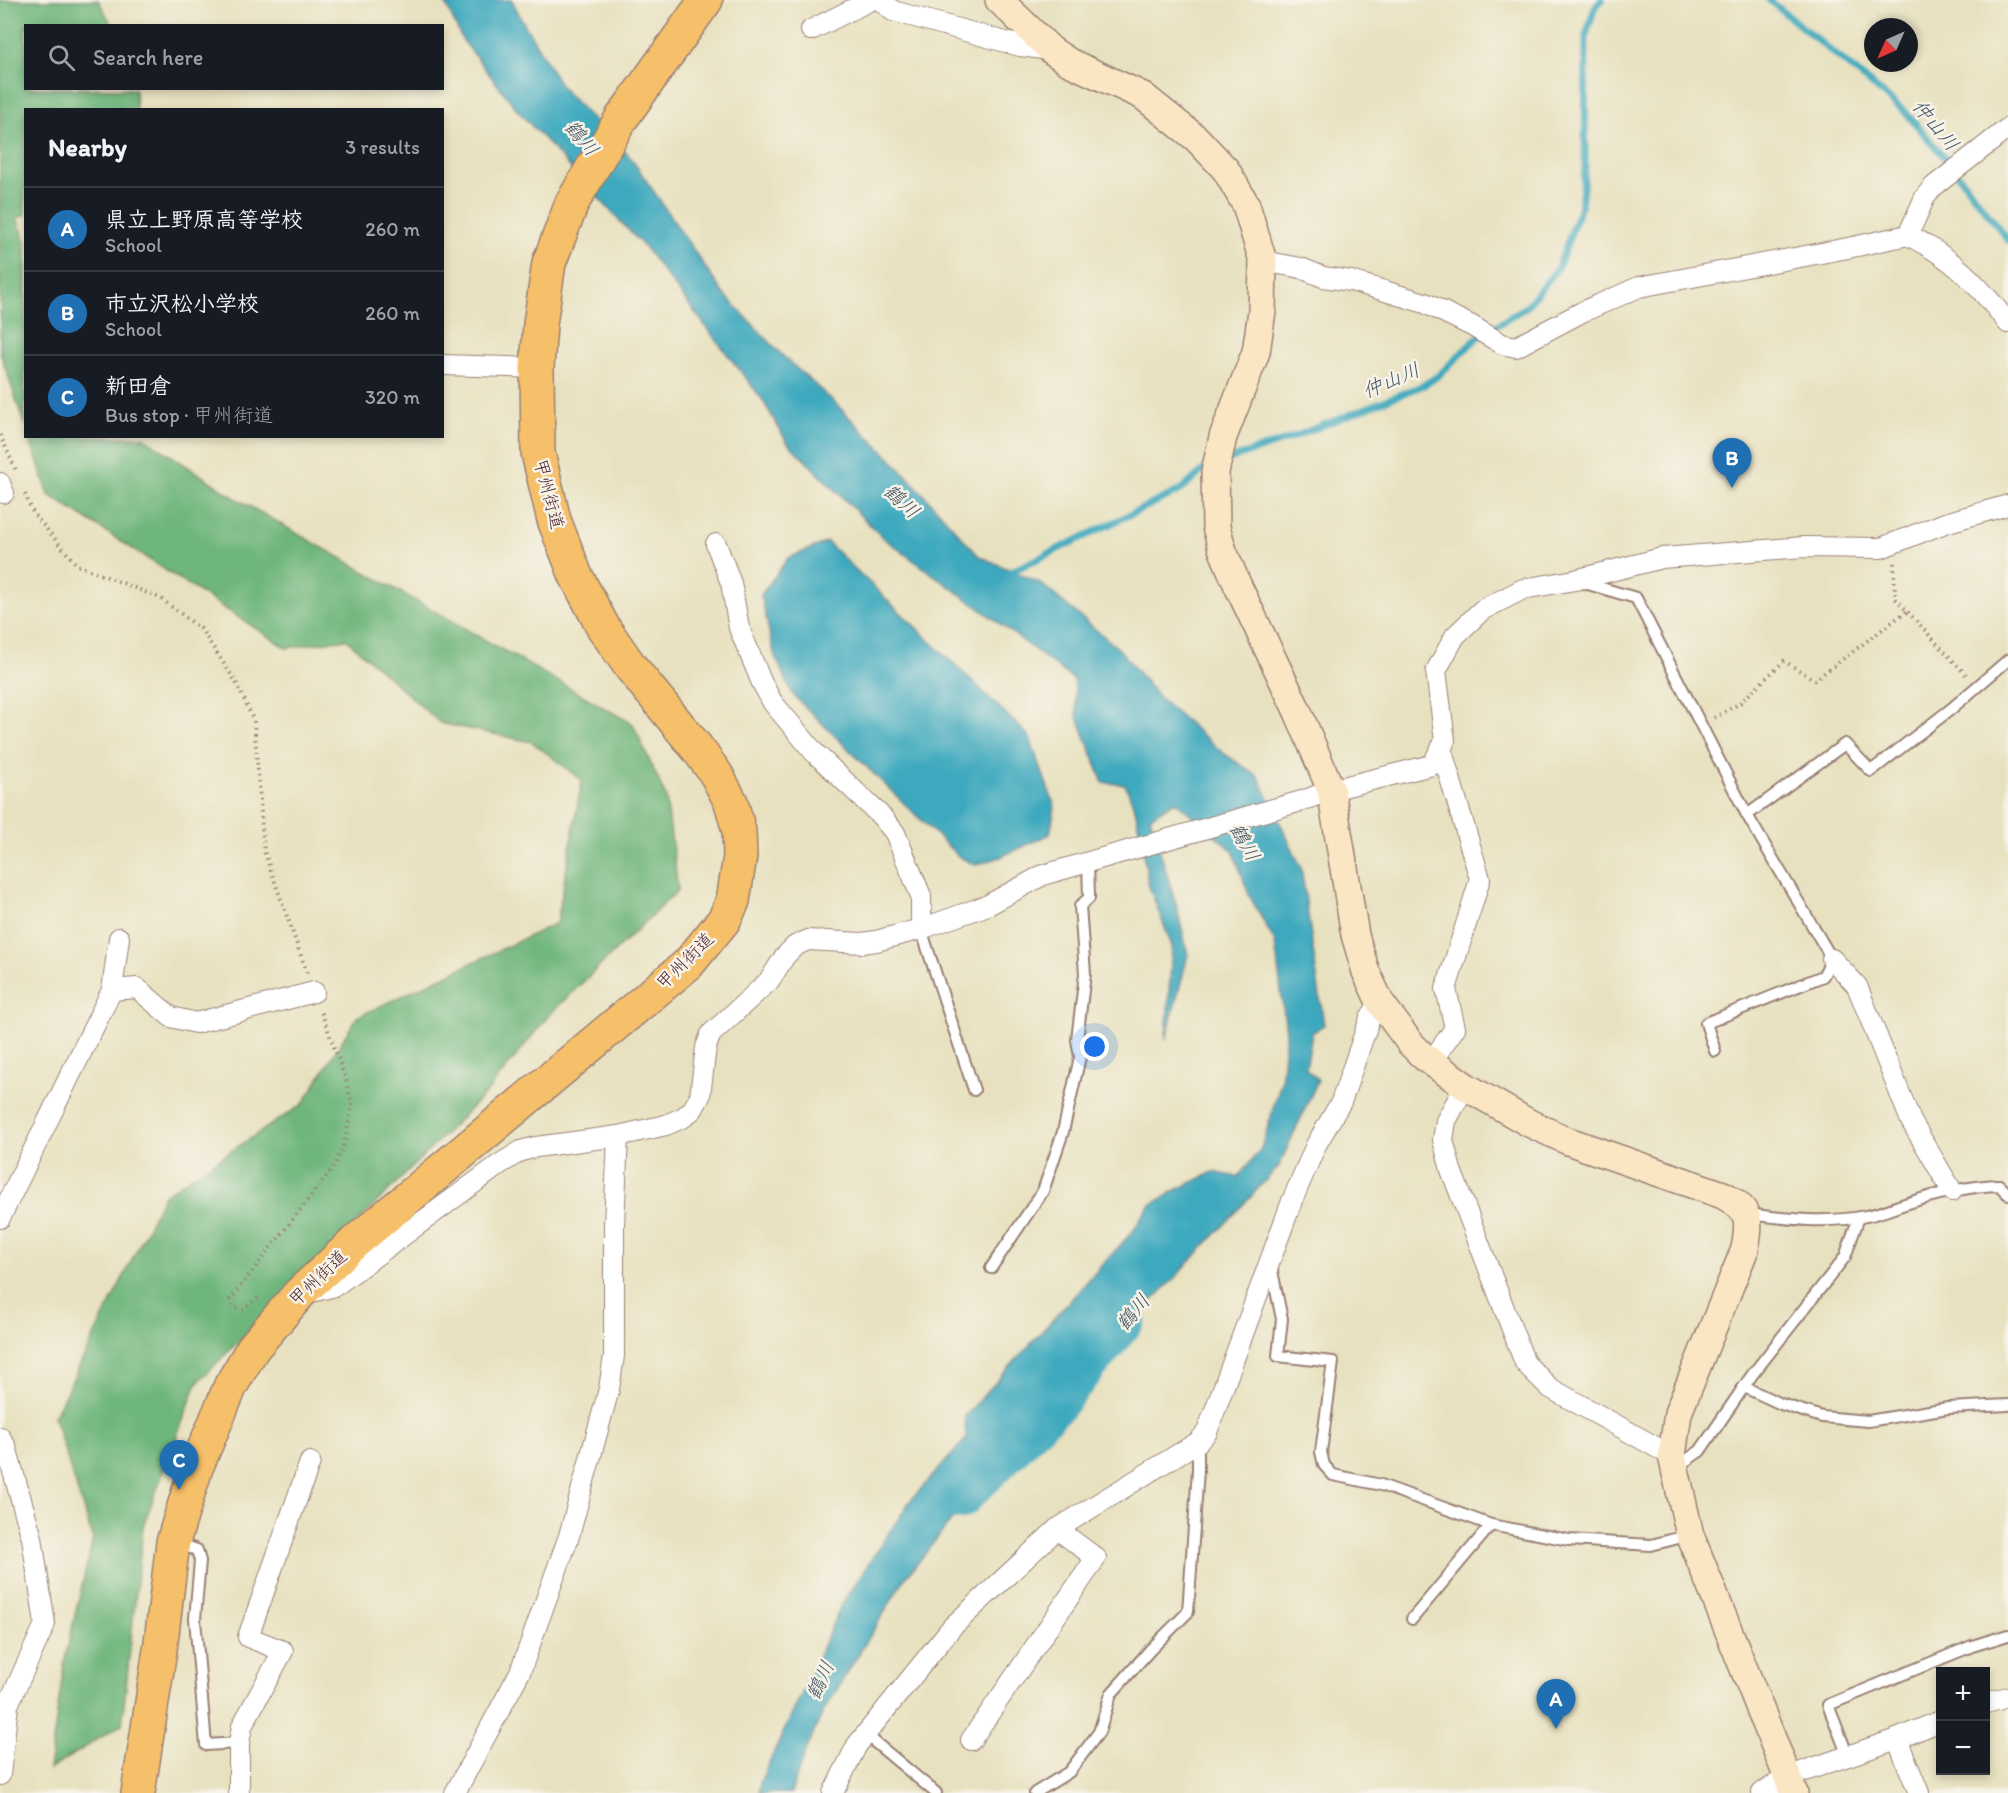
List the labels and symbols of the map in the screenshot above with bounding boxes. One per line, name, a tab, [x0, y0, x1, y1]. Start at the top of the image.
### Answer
north arrow	[1864, 18, 1918, 72]
water label: 仲山川	[1908, 94, 1964, 156]
water label: 鶴川	[560, 115, 604, 161]
water label: 仲山川	[1359, 357, 1423, 403]
pin: B	[1712, 438, 1752, 488]
street label: 甲州街道	[529, 456, 569, 532]
water label: 鶴川	[879, 479, 925, 523]
water label: 鶴川	[1225, 819, 1265, 865]
street label: 甲州街道	[652, 928, 718, 994]
your location	[1080, 1032, 1109, 1061]
street label: 甲州街道	[284, 1245, 352, 1311]
water label: 鶴川	[1111, 1289, 1155, 1335]
pin: C	[160, 1440, 198, 1490]
water label: 鶴川	[801, 1657, 839, 1703]
pin: A	[1536, 1680, 1576, 1729]

